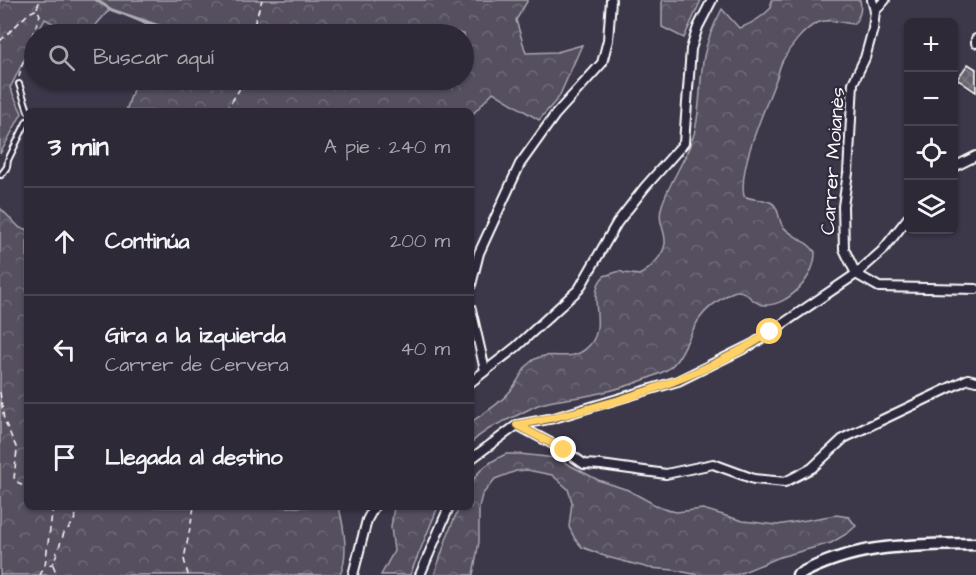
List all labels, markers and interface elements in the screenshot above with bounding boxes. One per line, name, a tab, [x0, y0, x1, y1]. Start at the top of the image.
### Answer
map controls	[904, 18, 958, 234]
button: +	[904, 18, 958, 72]
search box	[24, 24, 474, 90]
icon: search	[45, 41, 78, 74]
text: Buscar aquí	[93, 42, 214, 73]
button: −	[904, 72, 958, 126]
street label: Carrer Moianès	[814, 86, 852, 236]
button: locate	[904, 126, 958, 180]
text: 3 min	[48, 129, 109, 165]
text: A pie · 240 m	[324, 133, 450, 161]
button: layers	[904, 180, 958, 234]
icon: ahead	[48, 225, 81, 258]
text: Continúa	[105, 226, 190, 257]
text: 200 m	[390, 227, 450, 255]
route start	[756, 318, 782, 344]
text: Gira a la izquierda	[105, 320, 286, 351]
icon: left	[48, 333, 81, 366]
text: 40 m	[400, 335, 450, 363]
text: Carrer de Cervera	[105, 351, 289, 379]
route end	[550, 436, 576, 462]
icon: arrive	[48, 441, 81, 474]
text: Llegada al destino	[105, 442, 283, 473]

